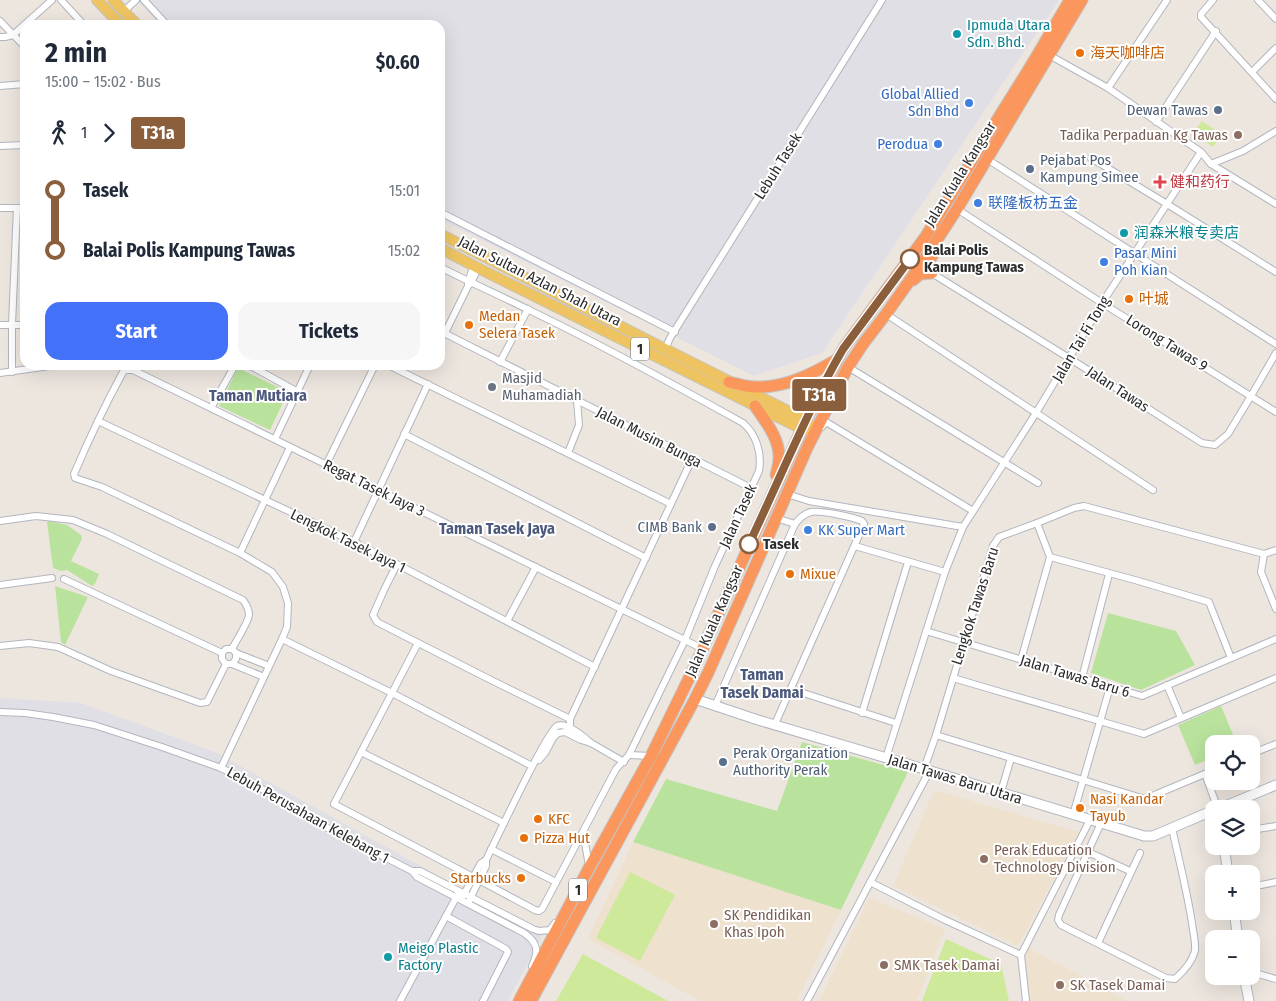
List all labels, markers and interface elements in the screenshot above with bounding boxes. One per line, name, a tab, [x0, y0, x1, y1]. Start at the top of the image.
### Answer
place label: Ipmuda Utara Sdn. Bhd.	[967, 16, 1050, 51]
marker: Ipmuda Utara Sdn. Bhd.	[951, 28, 963, 40]
text: 2 min	[45, 36, 107, 69]
place label: 海天咖啡店	[1090, 44, 1165, 62]
marker: 海天咖啡店	[1074, 47, 1086, 59]
text: $0.60	[376, 51, 420, 74]
text: 15:00 – 15:02 · Bus	[45, 72, 161, 91]
place label: Global Allied Sdn Bhd	[881, 85, 959, 120]
marker: Global Allied Sdn Bhd	[963, 97, 975, 109]
place label: Dewan Tawas	[1127, 101, 1208, 119]
marker: Dewan Tawas	[1212, 104, 1224, 116]
street label: Jalan Kuala Kangsar	[920, 117, 1000, 230]
icon: walk	[45, 119, 73, 147]
icon: forward	[95, 119, 123, 147]
text: T31a	[141, 122, 175, 144]
text: 1	[81, 123, 87, 142]
place label: Tadika Perpaduan Kg Tawas	[1060, 126, 1228, 144]
street label: Lebuh Tasek	[750, 129, 806, 203]
marker: Tadika Perpaduan Kg Tawas	[1232, 129, 1244, 141]
place label: Perodua	[877, 135, 928, 153]
marker: Perodua	[932, 138, 944, 150]
place label: Pejabat Pos Kampung Simee	[1040, 151, 1139, 186]
marker: Pejabat Pos Kampung Simee	[1024, 163, 1036, 175]
place label: 健和药行	[1170, 173, 1230, 191]
marker: 健和药行	[1154, 176, 1166, 188]
text: Tasek	[83, 179, 128, 202]
text: 15:01	[389, 181, 420, 200]
place label: 联隆板枋五金	[988, 194, 1078, 212]
marker: 联隆板枋五金	[972, 197, 984, 209]
place label: 润森米粮专卖店	[1134, 224, 1239, 242]
marker: 润森米粮专卖店	[1118, 227, 1130, 239]
street label: Jalan Sultan Azlan Shah Utara	[456, 232, 624, 330]
text: Balai Polis Kampung Tawas	[83, 239, 295, 262]
text: 15:02	[388, 241, 420, 260]
place label: Balai Polis Kampung Tawas	[924, 241, 1024, 276]
place label: Pasar Mini Poh Kian	[1114, 244, 1177, 279]
marker: Balai Polis Kampung Tawas	[900, 249, 920, 269]
marker: Pasar Mini Poh Kian	[1098, 256, 1110, 268]
place label: 叶城	[1139, 290, 1169, 308]
street label: Jalan Tai Fi Tong	[1048, 293, 1114, 385]
marker: 叶城	[1123, 293, 1135, 305]
button: Start	[45, 302, 228, 360]
button: Tickets	[238, 302, 420, 360]
place label: Medan Selera Tasek	[479, 307, 555, 342]
street label: Lorong Tawas 9	[1123, 311, 1211, 375]
marker: Medan Selera Tasek	[463, 319, 475, 331]
road number: 1	[631, 338, 649, 360]
street label: Jalan Tawas	[1083, 362, 1153, 416]
place label: Masjid Muhamadiah	[502, 369, 582, 404]
line badge: T31a	[784, 379, 854, 411]
marker: Masjid Muhamadiah	[486, 381, 498, 393]
text: T31a	[802, 384, 836, 406]
district label: Taman Mutiara	[209, 386, 307, 405]
street label: Jalan Musim Bunga	[593, 403, 705, 471]
street label: Regat Tasek Jaya 3	[320, 456, 428, 521]
street label: Jalan Tasek	[715, 481, 761, 551]
street label: Lengkok Tasek Jaya 1	[287, 505, 409, 577]
place label: CIMB Bank	[638, 518, 702, 536]
district label: Taman Tasek Jaya	[439, 519, 555, 538]
marker: CIMB Bank	[706, 521, 718, 533]
place label: KK Super Mart	[818, 521, 905, 539]
marker: KK Super Mart	[802, 524, 814, 536]
marker: Tasek	[739, 534, 759, 554]
place label: Tasek	[763, 535, 799, 553]
street label: Lengkok Tawas Baru	[947, 545, 1003, 667]
street label: Jalan Kuala Kangsar	[681, 562, 747, 680]
place label: Mixue	[800, 565, 836, 583]
marker: Mixue	[784, 568, 796, 580]
street label: Jalan Tawas Baru 6	[1018, 651, 1132, 701]
district label: Taman Tasek Damai	[720, 665, 804, 702]
map controls	[1205, 735, 1260, 985]
button: locate	[1205, 735, 1260, 790]
place label: Perak Organization Authority Perak	[733, 744, 848, 779]
street label: Jalan Tawas Baru Utara	[886, 750, 1024, 808]
marker: Perak Organization Authority Perak	[717, 756, 729, 768]
street label: Lebuh Perusahaan Kelebang 1	[224, 763, 392, 867]
place label: Nasi Kandar Tayub	[1090, 790, 1165, 825]
button: layers	[1205, 800, 1260, 855]
marker: Nasi Kandar Tayub	[1074, 802, 1086, 814]
place label: KFC	[548, 810, 570, 828]
marker: KFC	[532, 813, 544, 825]
place label: Pizza Hut	[534, 829, 590, 847]
marker: Pizza Hut	[518, 832, 530, 844]
place label: Perak Education Technology Division	[994, 841, 1116, 876]
marker: Perak Education Technology Division	[978, 853, 990, 865]
button: +	[1205, 865, 1260, 920]
place label: Starbucks	[451, 869, 511, 887]
marker: Starbucks	[515, 872, 527, 884]
road number: 1	[569, 878, 587, 902]
place label: SK Pendidikan Khas Ipoh	[724, 906, 811, 941]
marker: SK Pendidikan Khas Ipoh	[708, 918, 720, 930]
button: −	[1205, 930, 1260, 985]
place label: Meigo Plastic Factory	[398, 939, 479, 974]
marker: Meigo Plastic Factory	[382, 951, 394, 963]
place label: SMK Tasek Damai	[894, 956, 1000, 974]
marker: SMK Tasek Damai	[878, 959, 890, 971]
place label: SK Tasek Damai	[1070, 976, 1165, 994]
marker: SK Tasek Damai	[1054, 979, 1066, 991]

